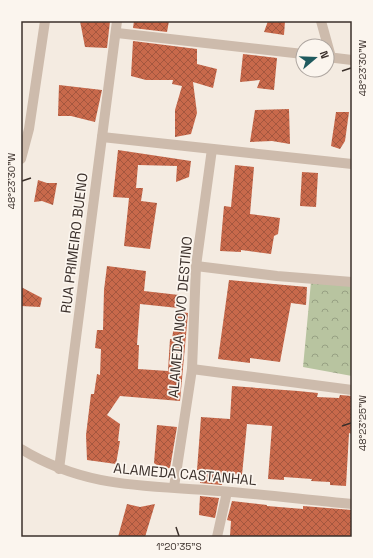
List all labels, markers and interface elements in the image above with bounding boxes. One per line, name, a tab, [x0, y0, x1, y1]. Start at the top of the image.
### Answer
north arrow	[295, 38, 335, 78]
text: 48°23'30"W	[356, 40, 369, 96]
text: N	[317, 49, 332, 61]
text: 48°23'30"W	[5, 153, 18, 209]
street label: RUA PRIMEIRO BUENO	[56, 172, 92, 314]
street label: ALAMEDA NOVO DESTINO	[164, 235, 196, 399]
text: 48°23'25"W	[356, 395, 369, 451]
street label: ALAMEDA CASTANHAL	[113, 459, 258, 489]
text: 1°20'35"S	[156, 540, 202, 553]

